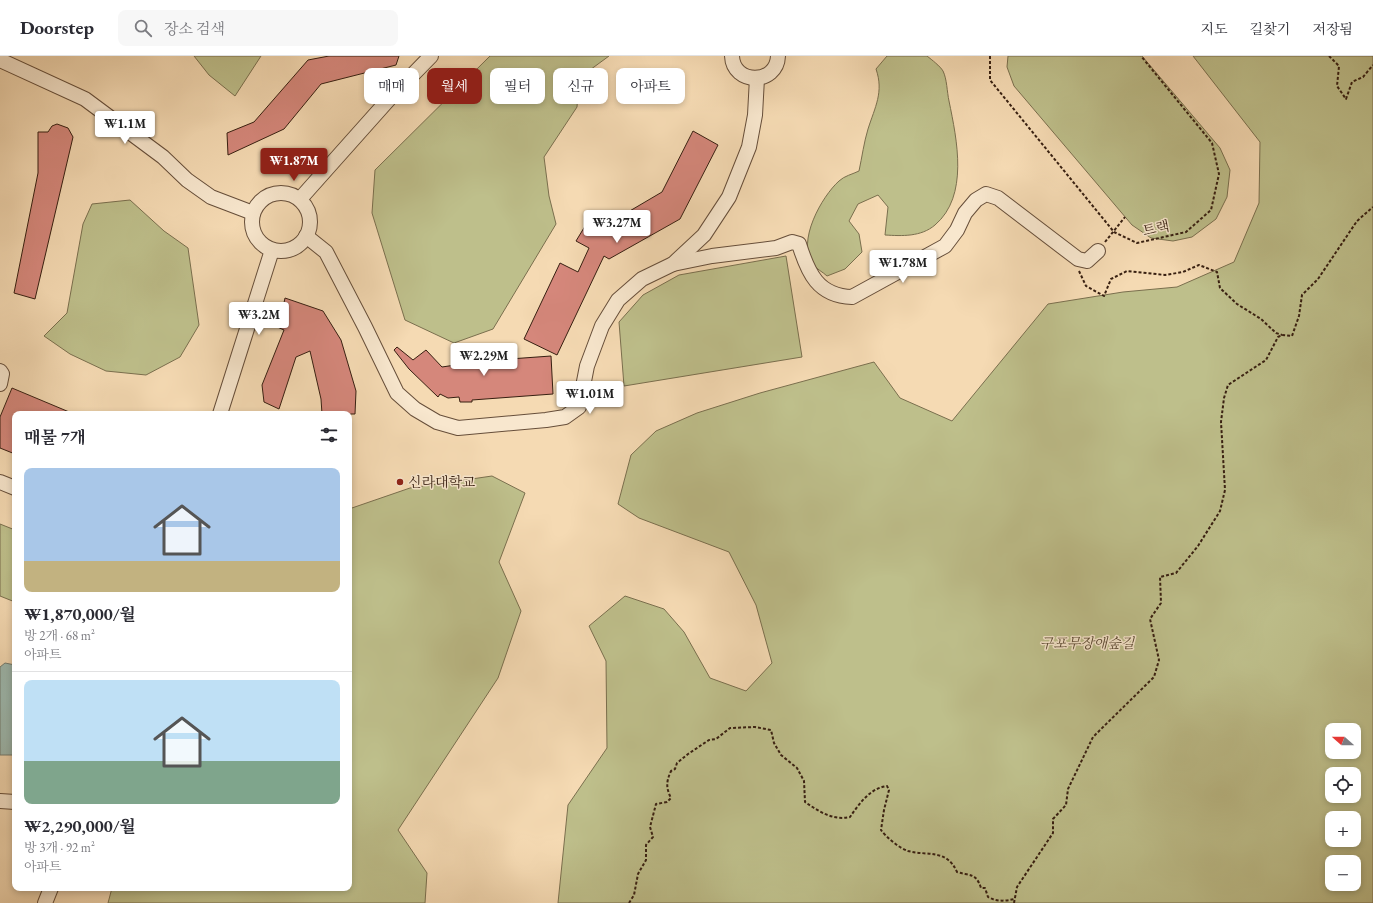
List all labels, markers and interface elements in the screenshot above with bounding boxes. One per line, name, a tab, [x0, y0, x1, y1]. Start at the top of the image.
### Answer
search box	[118, 10, 398, 46]
text: Doorstep	[20, 15, 94, 40]
icon: search	[132, 17, 154, 39]
text: 장소 검색	[164, 19, 225, 38]
text: 지도	[1201, 20, 1228, 38]
text: 길찾기	[1250, 20, 1290, 38]
text: 저장됨	[1312, 20, 1353, 38]
chip: 매매	[364, 68, 419, 104]
chip: 월세	[427, 68, 482, 104]
chip: 필터	[490, 68, 545, 104]
chip: 신규	[553, 68, 608, 104]
chip: 아파트	[616, 68, 685, 104]
pin: ₩1.1M	[97, 111, 153, 145]
text: ₩1.1M	[104, 115, 146, 132]
pin: ₩1.87M	[261, 148, 327, 182]
text: ₩1.87M	[269, 152, 319, 169]
pin: ₩3.27M	[584, 210, 650, 244]
text: ₩3.27M	[592, 214, 642, 231]
street label: 트랙	[1141, 216, 1171, 240]
pin: ₩1.78M	[870, 250, 936, 284]
text: ₩1.78M	[878, 254, 928, 271]
pin: ₩3.2M	[231, 302, 287, 336]
text: ₩3.2M	[238, 306, 280, 323]
pin: ₩2.29M	[451, 343, 517, 377]
text: ₩2.29M	[459, 347, 509, 364]
pin: ₩1.01M	[557, 381, 623, 415]
text: ₩1.01M	[565, 385, 615, 402]
icon: filters	[318, 424, 340, 446]
text: 매물 7개	[24, 426, 86, 448]
place label: 신라대학교	[408, 473, 476, 491]
marker: 신라대학교	[395, 477, 405, 487]
icon: home	[146, 494, 218, 566]
text: ₩1,870,000/월	[24, 603, 136, 625]
text: 방 2개 · 68 m²	[24, 627, 95, 644]
park label: 구포무장애숲길	[1040, 634, 1136, 652]
text: 아파트	[24, 646, 62, 663]
icon: home	[146, 706, 218, 778]
north arrow	[1325, 723, 1361, 759]
map controls	[1325, 723, 1361, 891]
button: locate	[1325, 767, 1361, 803]
button: +	[1325, 811, 1361, 847]
text: ₩2,290,000/월	[24, 815, 136, 837]
text: 방 3개 · 92 m²	[24, 839, 95, 856]
button: −	[1325, 855, 1361, 891]
text: 아파트	[24, 858, 62, 875]

